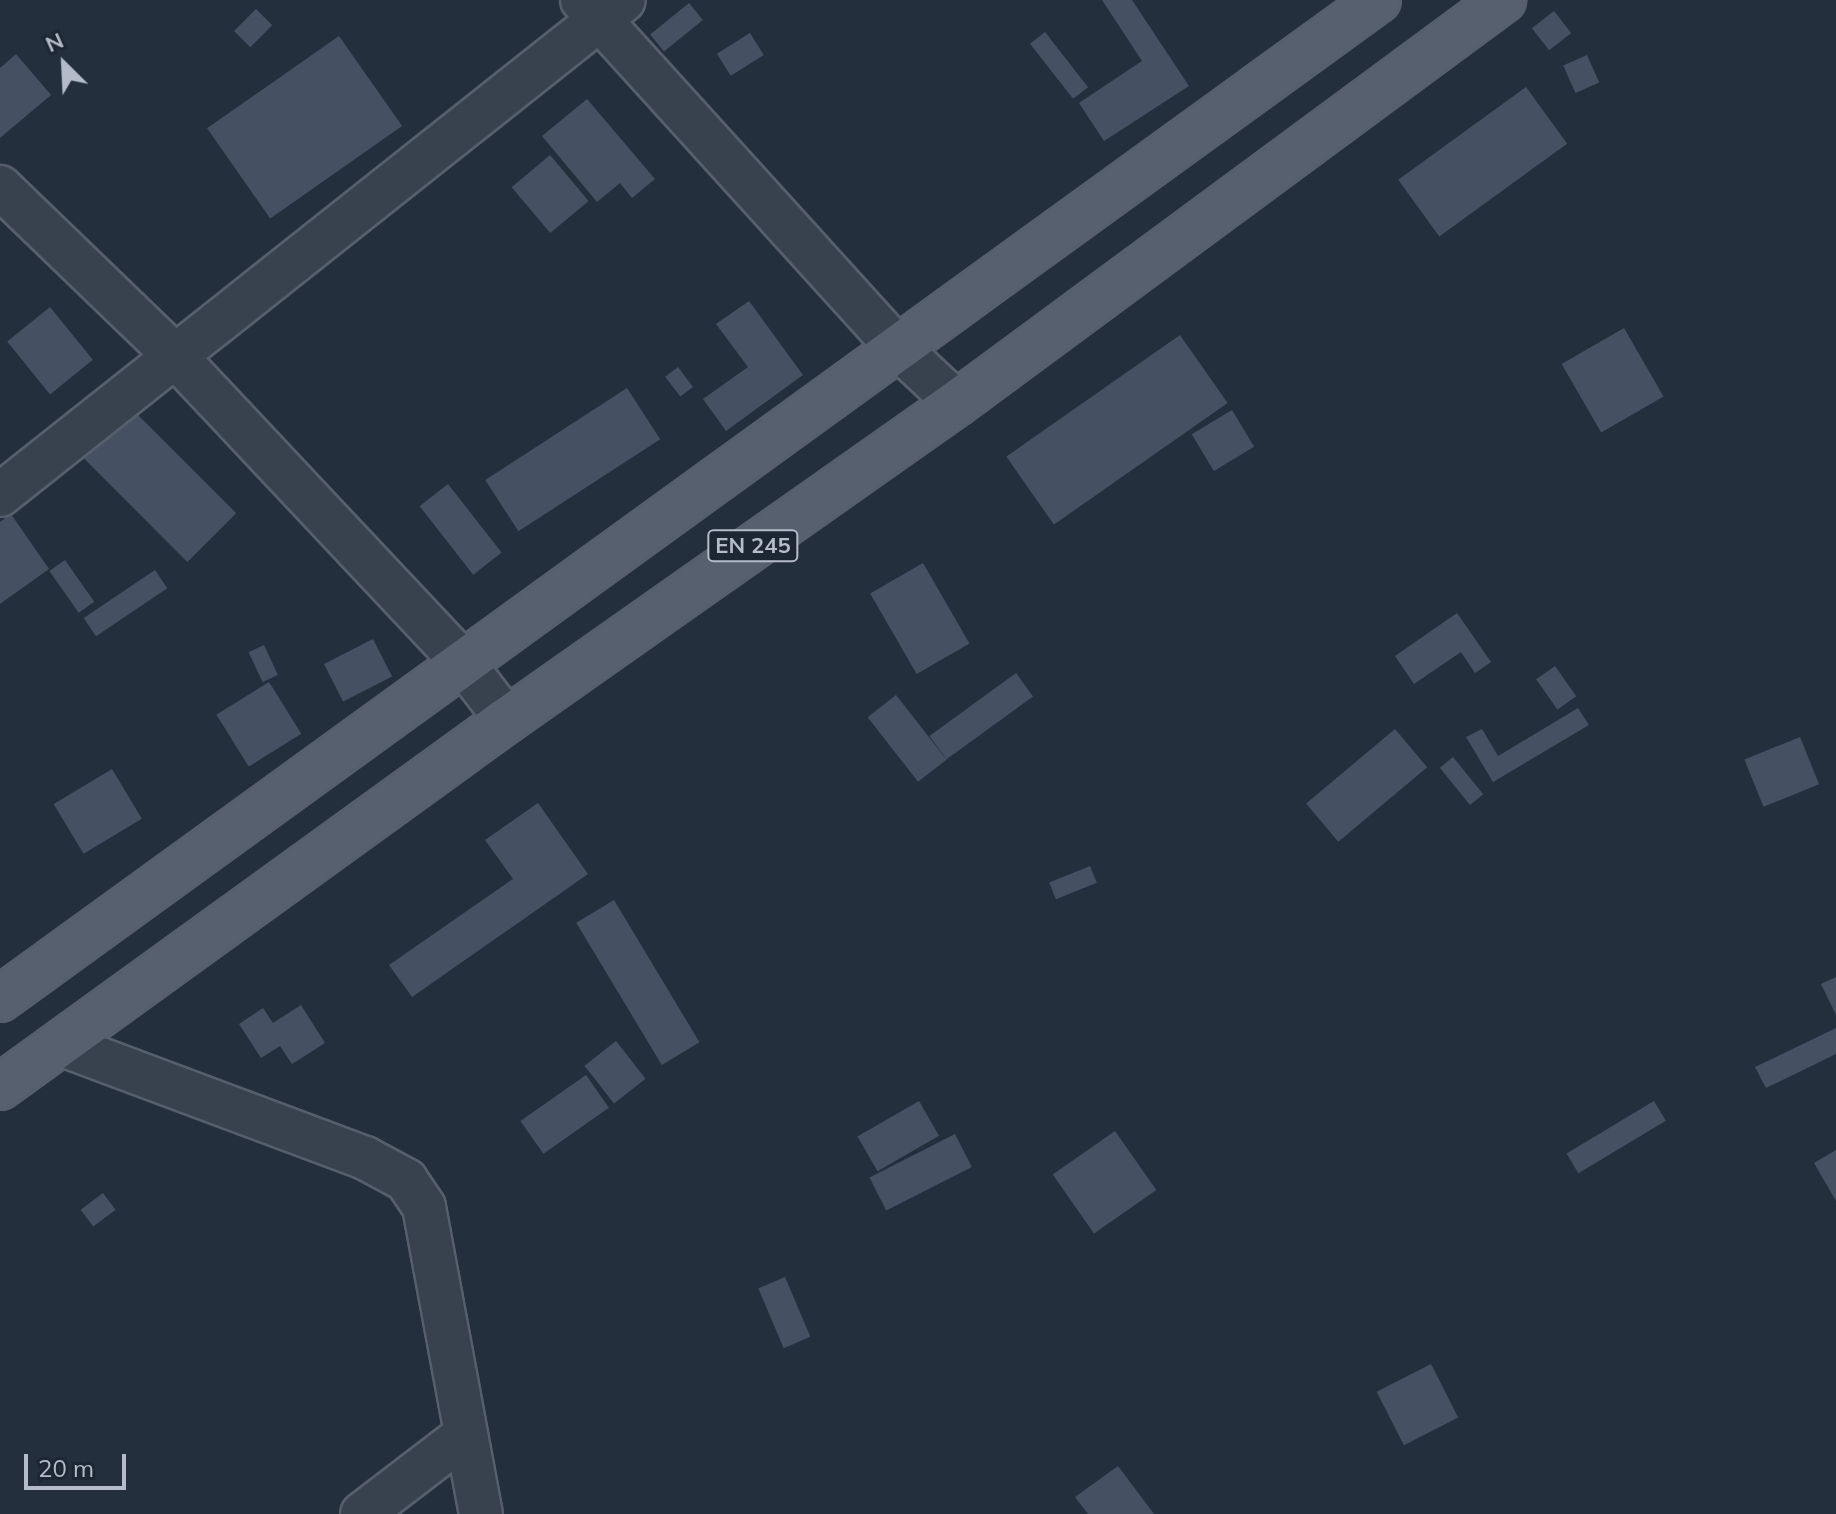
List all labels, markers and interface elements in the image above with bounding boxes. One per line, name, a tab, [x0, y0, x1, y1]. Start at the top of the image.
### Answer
north arrow	[24, 24, 104, 104]
text: N	[41, 26, 68, 58]
road number: EN 245	[707, 528, 799, 564]
scale bar	[28, 1438, 130, 1488]
text: 20 m	[38, 1453, 94, 1483]

